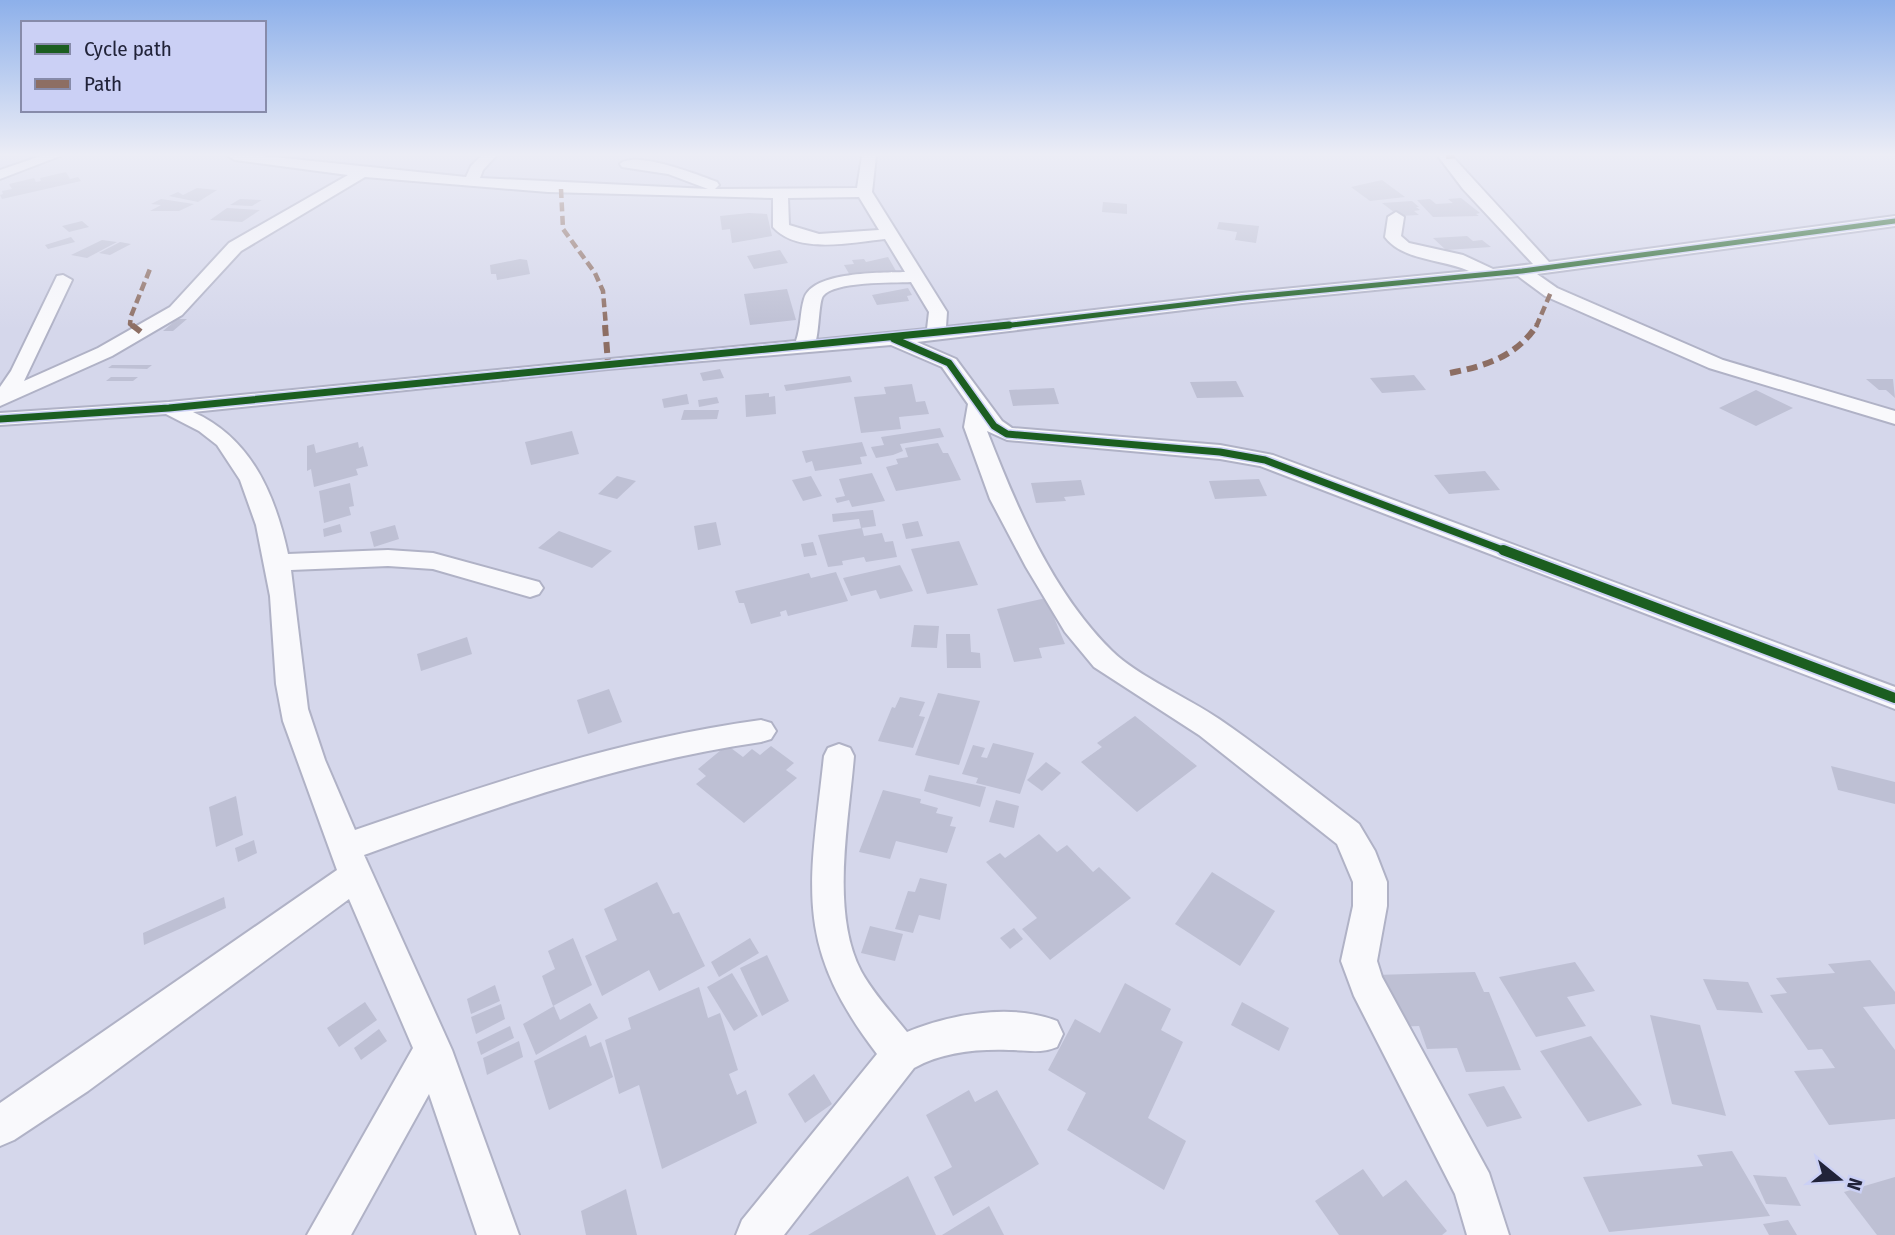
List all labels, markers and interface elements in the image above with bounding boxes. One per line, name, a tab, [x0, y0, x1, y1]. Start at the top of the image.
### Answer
legend	[21, 21, 266, 112]
text: Cycle path	[84, 36, 172, 62]
text: Path	[84, 71, 122, 97]
north arrow	[1804, 1144, 1874, 1214]
text: N	[1842, 1175, 1867, 1193]

